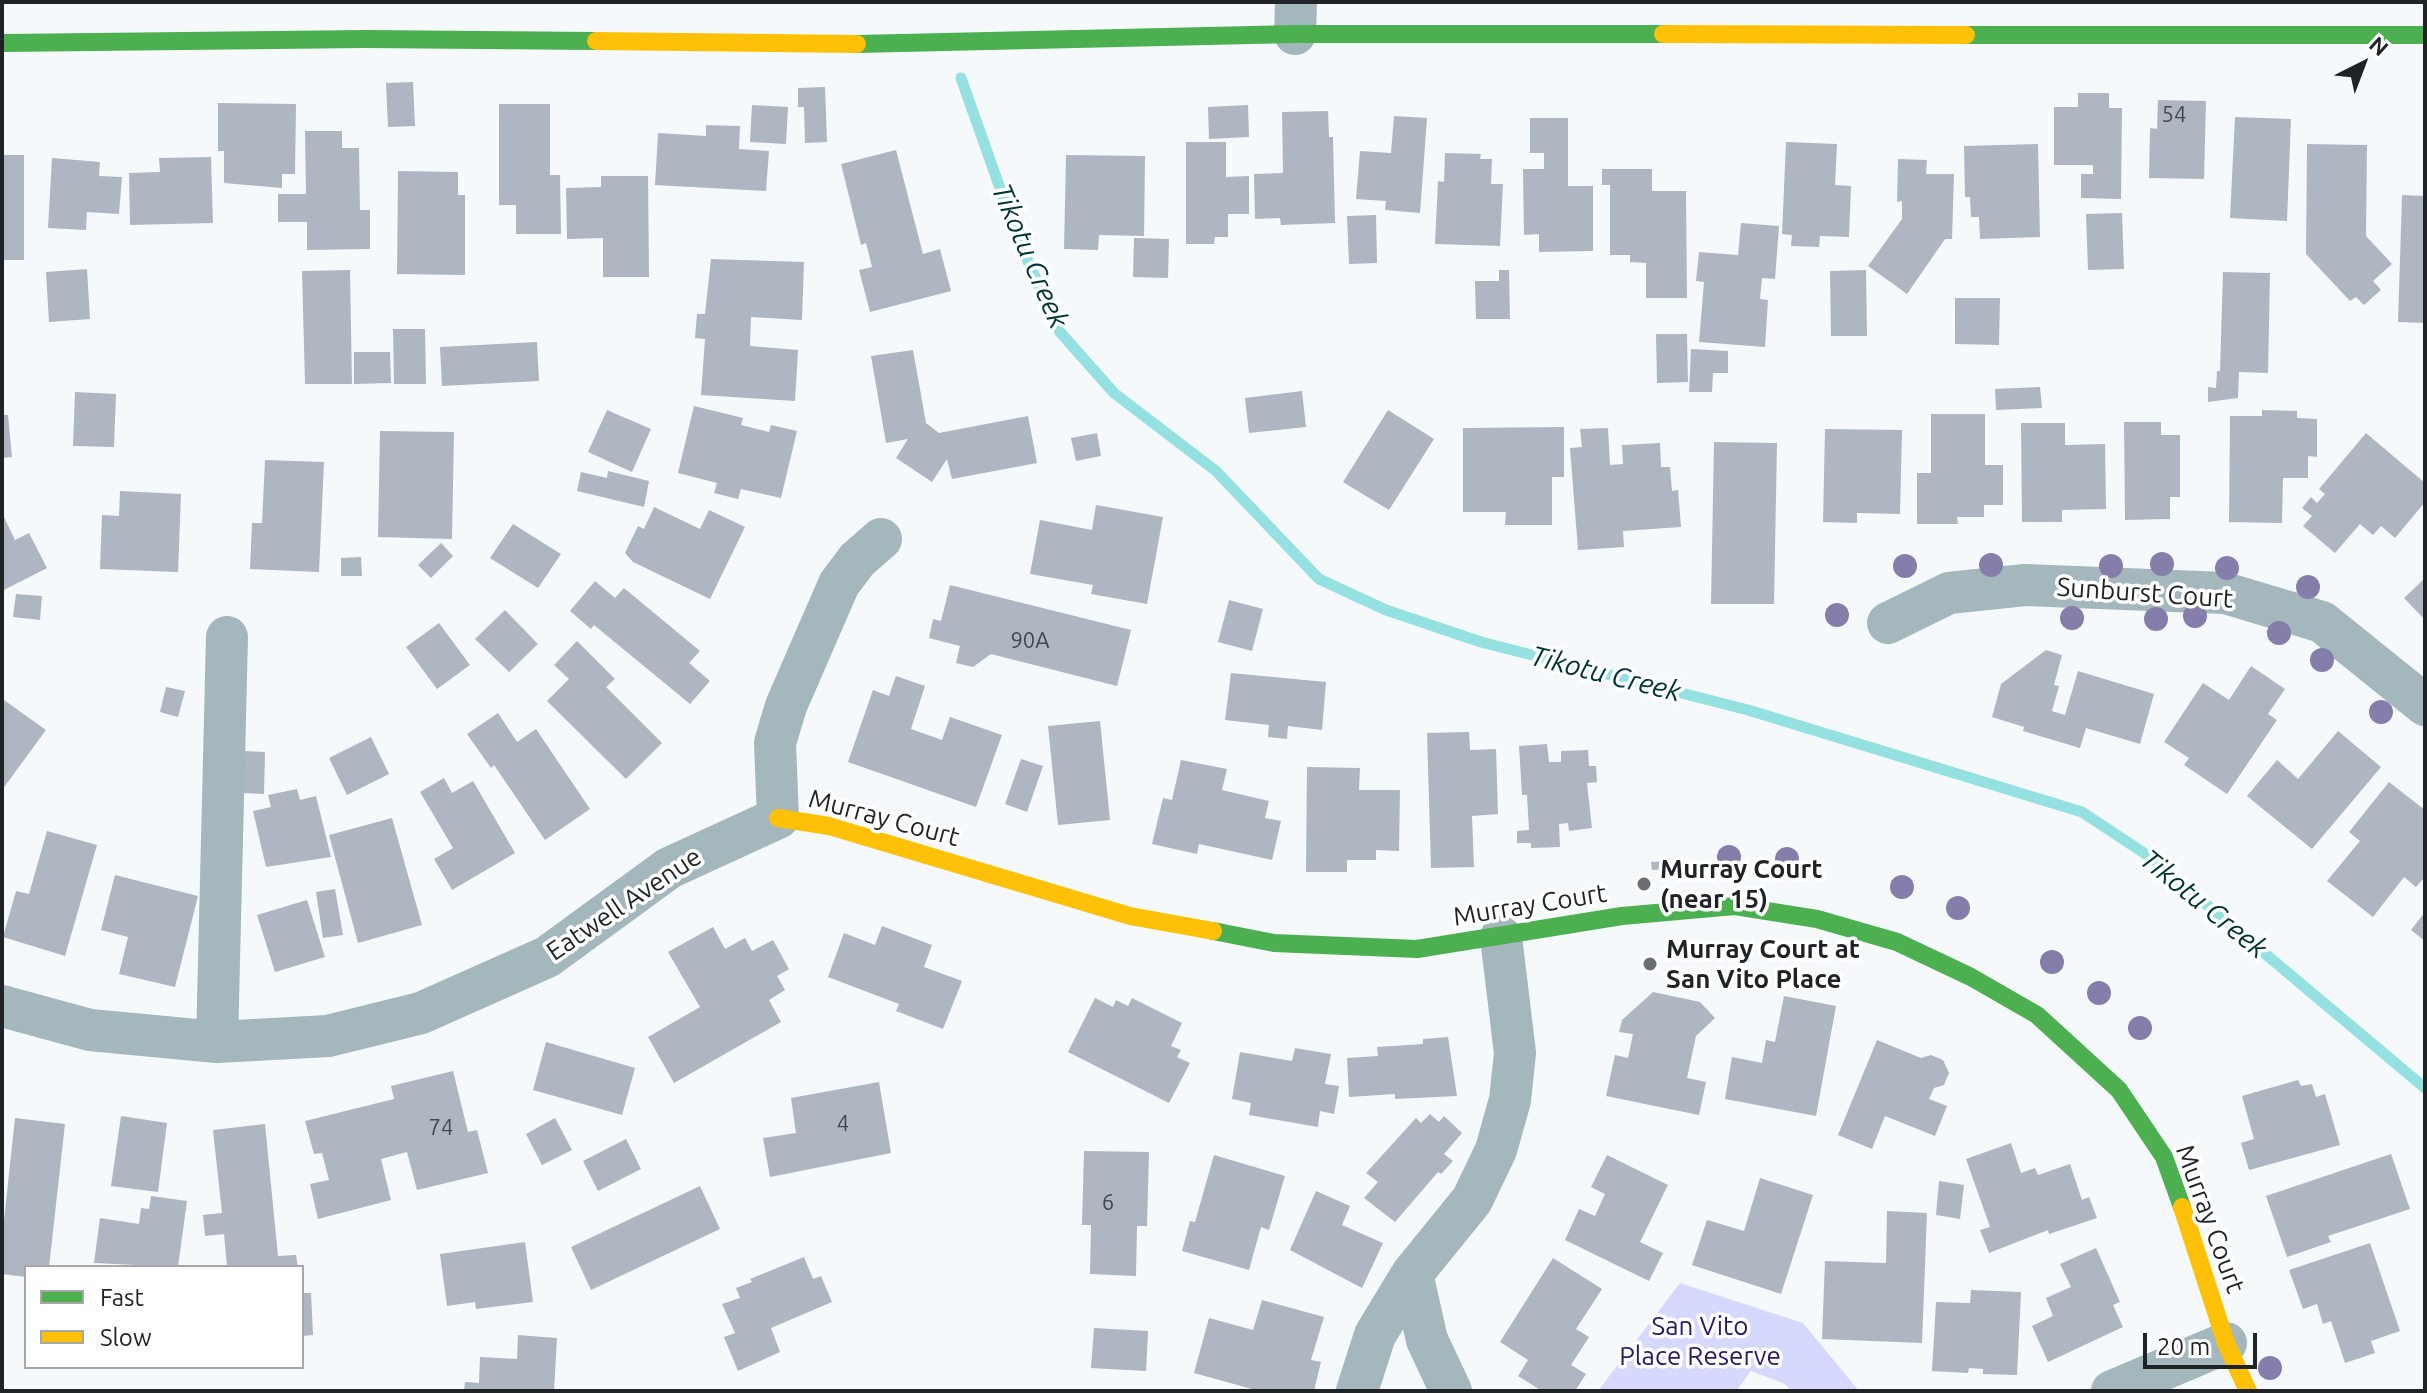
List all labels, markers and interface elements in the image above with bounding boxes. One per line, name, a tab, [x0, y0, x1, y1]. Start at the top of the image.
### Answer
north arrow	[2323, 24, 2403, 104]
text: N	[2365, 31, 2394, 61]
house number: 54	[2162, 102, 2186, 128]
water label: Tikotu Creek	[984, 179, 1076, 333]
street label: Sunburst Court	[2056, 571, 2234, 615]
house number: 90A	[1010, 628, 1050, 654]
water label: Tikotu Creek	[1527, 639, 1685, 709]
street label: Murray Court	[805, 783, 963, 853]
street label: Eatwell Avenue	[541, 841, 707, 967]
water label: Tikotu Creek	[2134, 842, 2274, 966]
place label: Murray Court (near 15)	[1660, 853, 1822, 914]
marker: Murray Court (near 15)	[1635, 875, 1653, 893]
street label: Murray Court	[1451, 877, 1609, 933]
place label: Murray Court at San Vito Place	[1666, 933, 1860, 994]
marker: Murray Court at San Vito Place	[1641, 955, 1659, 973]
house number: 4	[837, 1111, 849, 1137]
house number: 74	[429, 1115, 453, 1141]
street label: Murray Court	[2169, 1141, 2251, 1297]
house number: 6	[1102, 1190, 1114, 1216]
legend	[24, 1265, 304, 1369]
text: Fast	[100, 1284, 144, 1311]
park label: San Vito Place Reserve	[1619, 1310, 1781, 1372]
scale bar	[2147, 1317, 2261, 1367]
text: Slow	[100, 1324, 152, 1351]
text: 20 m	[2157, 1333, 2210, 1360]

